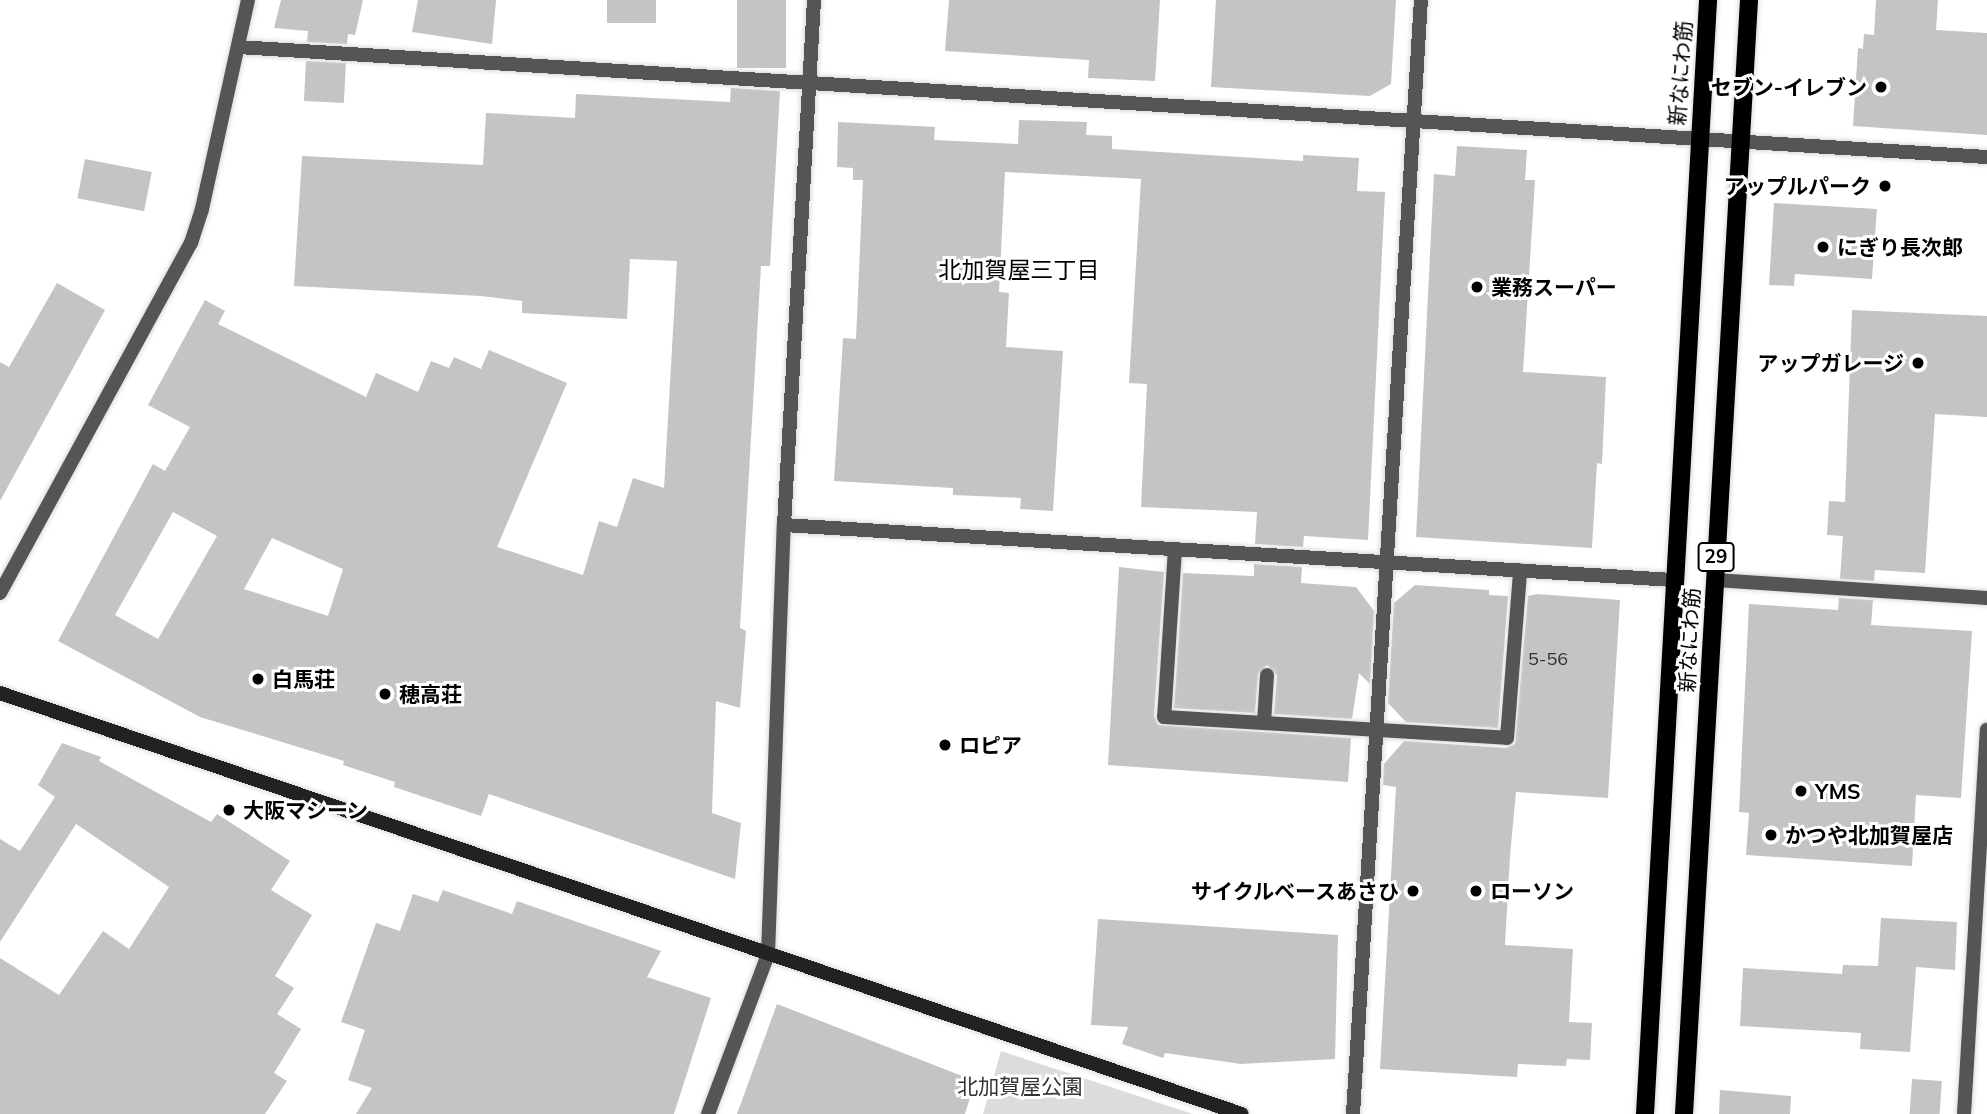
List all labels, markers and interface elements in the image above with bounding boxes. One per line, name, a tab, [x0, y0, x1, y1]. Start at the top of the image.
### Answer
street label: 新なにわ筋	[1664, 20, 1696, 126]
place label: セブン-イレブン	[1711, 74, 1867, 100]
marker: セブン-イレブン	[1873, 79, 1889, 95]
place label: アップルパーク	[1724, 173, 1871, 199]
marker: アップルパーク	[1877, 178, 1893, 194]
place label: にぎり長次郎	[1837, 234, 1963, 260]
marker: にぎり長次郎	[1815, 239, 1831, 255]
district label: 北加賀屋三丁目	[939, 256, 1099, 284]
place label: 業務スーパー	[1491, 274, 1617, 300]
marker: 業務スーパー	[1469, 279, 1485, 295]
place label: アップガレージ	[1757, 350, 1904, 376]
marker: アップガレージ	[1910, 355, 1926, 371]
road number: 29	[1697, 542, 1735, 572]
street label: 新なにわ筋	[1674, 587, 1704, 693]
house number: 5-56	[1528, 648, 1568, 670]
place label: 白馬荘	[272, 666, 335, 692]
marker: 白馬荘	[250, 671, 266, 687]
place label: 穂高荘	[399, 681, 462, 707]
marker: 穂高荘	[377, 686, 393, 702]
place label: ロピア	[959, 732, 1022, 758]
marker: ロピア	[937, 737, 953, 753]
place label: YMS	[1815, 778, 1861, 804]
marker: YMS	[1793, 783, 1809, 799]
place label: 大阪マシーン	[243, 797, 369, 823]
marker: 大阪マシーン	[221, 802, 237, 818]
place label: かつや北加賀屋店	[1785, 822, 1953, 848]
marker: かつや北加賀屋店	[1763, 827, 1779, 843]
place label: サイクルベースあさひ	[1189, 878, 1399, 904]
place label: ローソン	[1490, 878, 1574, 904]
marker: サイクルベースあさひ	[1405, 883, 1421, 899]
marker: ローソン	[1468, 883, 1484, 899]
park label: 北加賀屋公園	[957, 1073, 1083, 1099]

